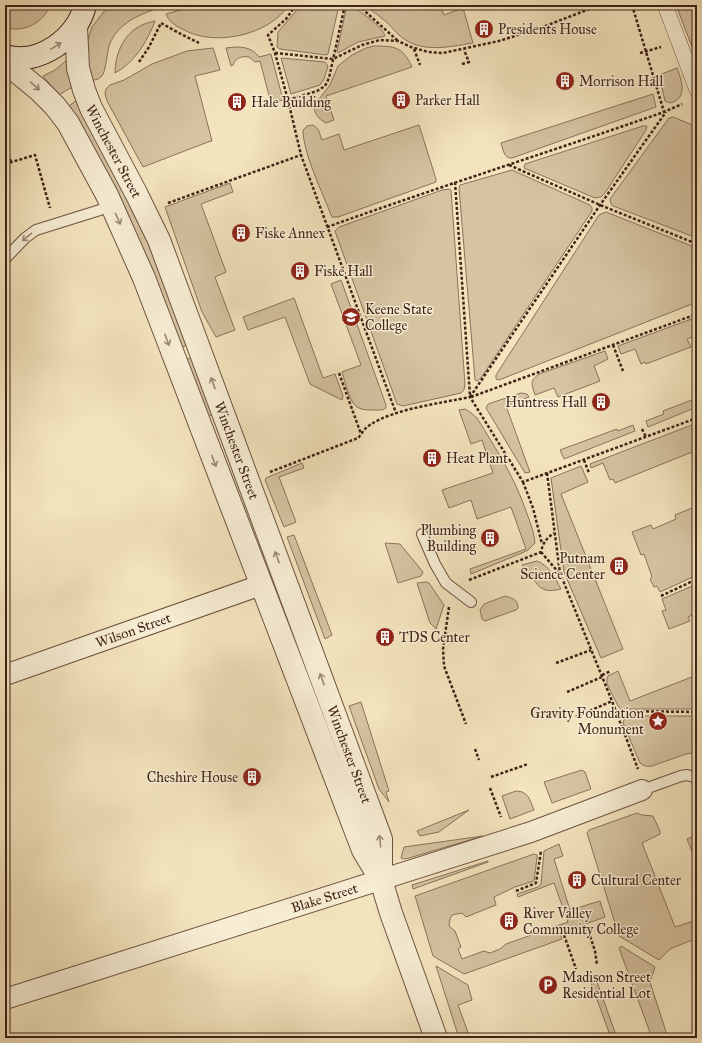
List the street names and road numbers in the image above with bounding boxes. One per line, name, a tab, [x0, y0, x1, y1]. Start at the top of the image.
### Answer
street label: Winchester Street	[82, 102, 146, 201]
street label: Winchester Street	[211, 399, 263, 502]
street label: Wilson Street	[93, 609, 173, 651]
street label: Winchester Street	[324, 703, 375, 806]
street label: Blake Street	[289, 879, 360, 916]

